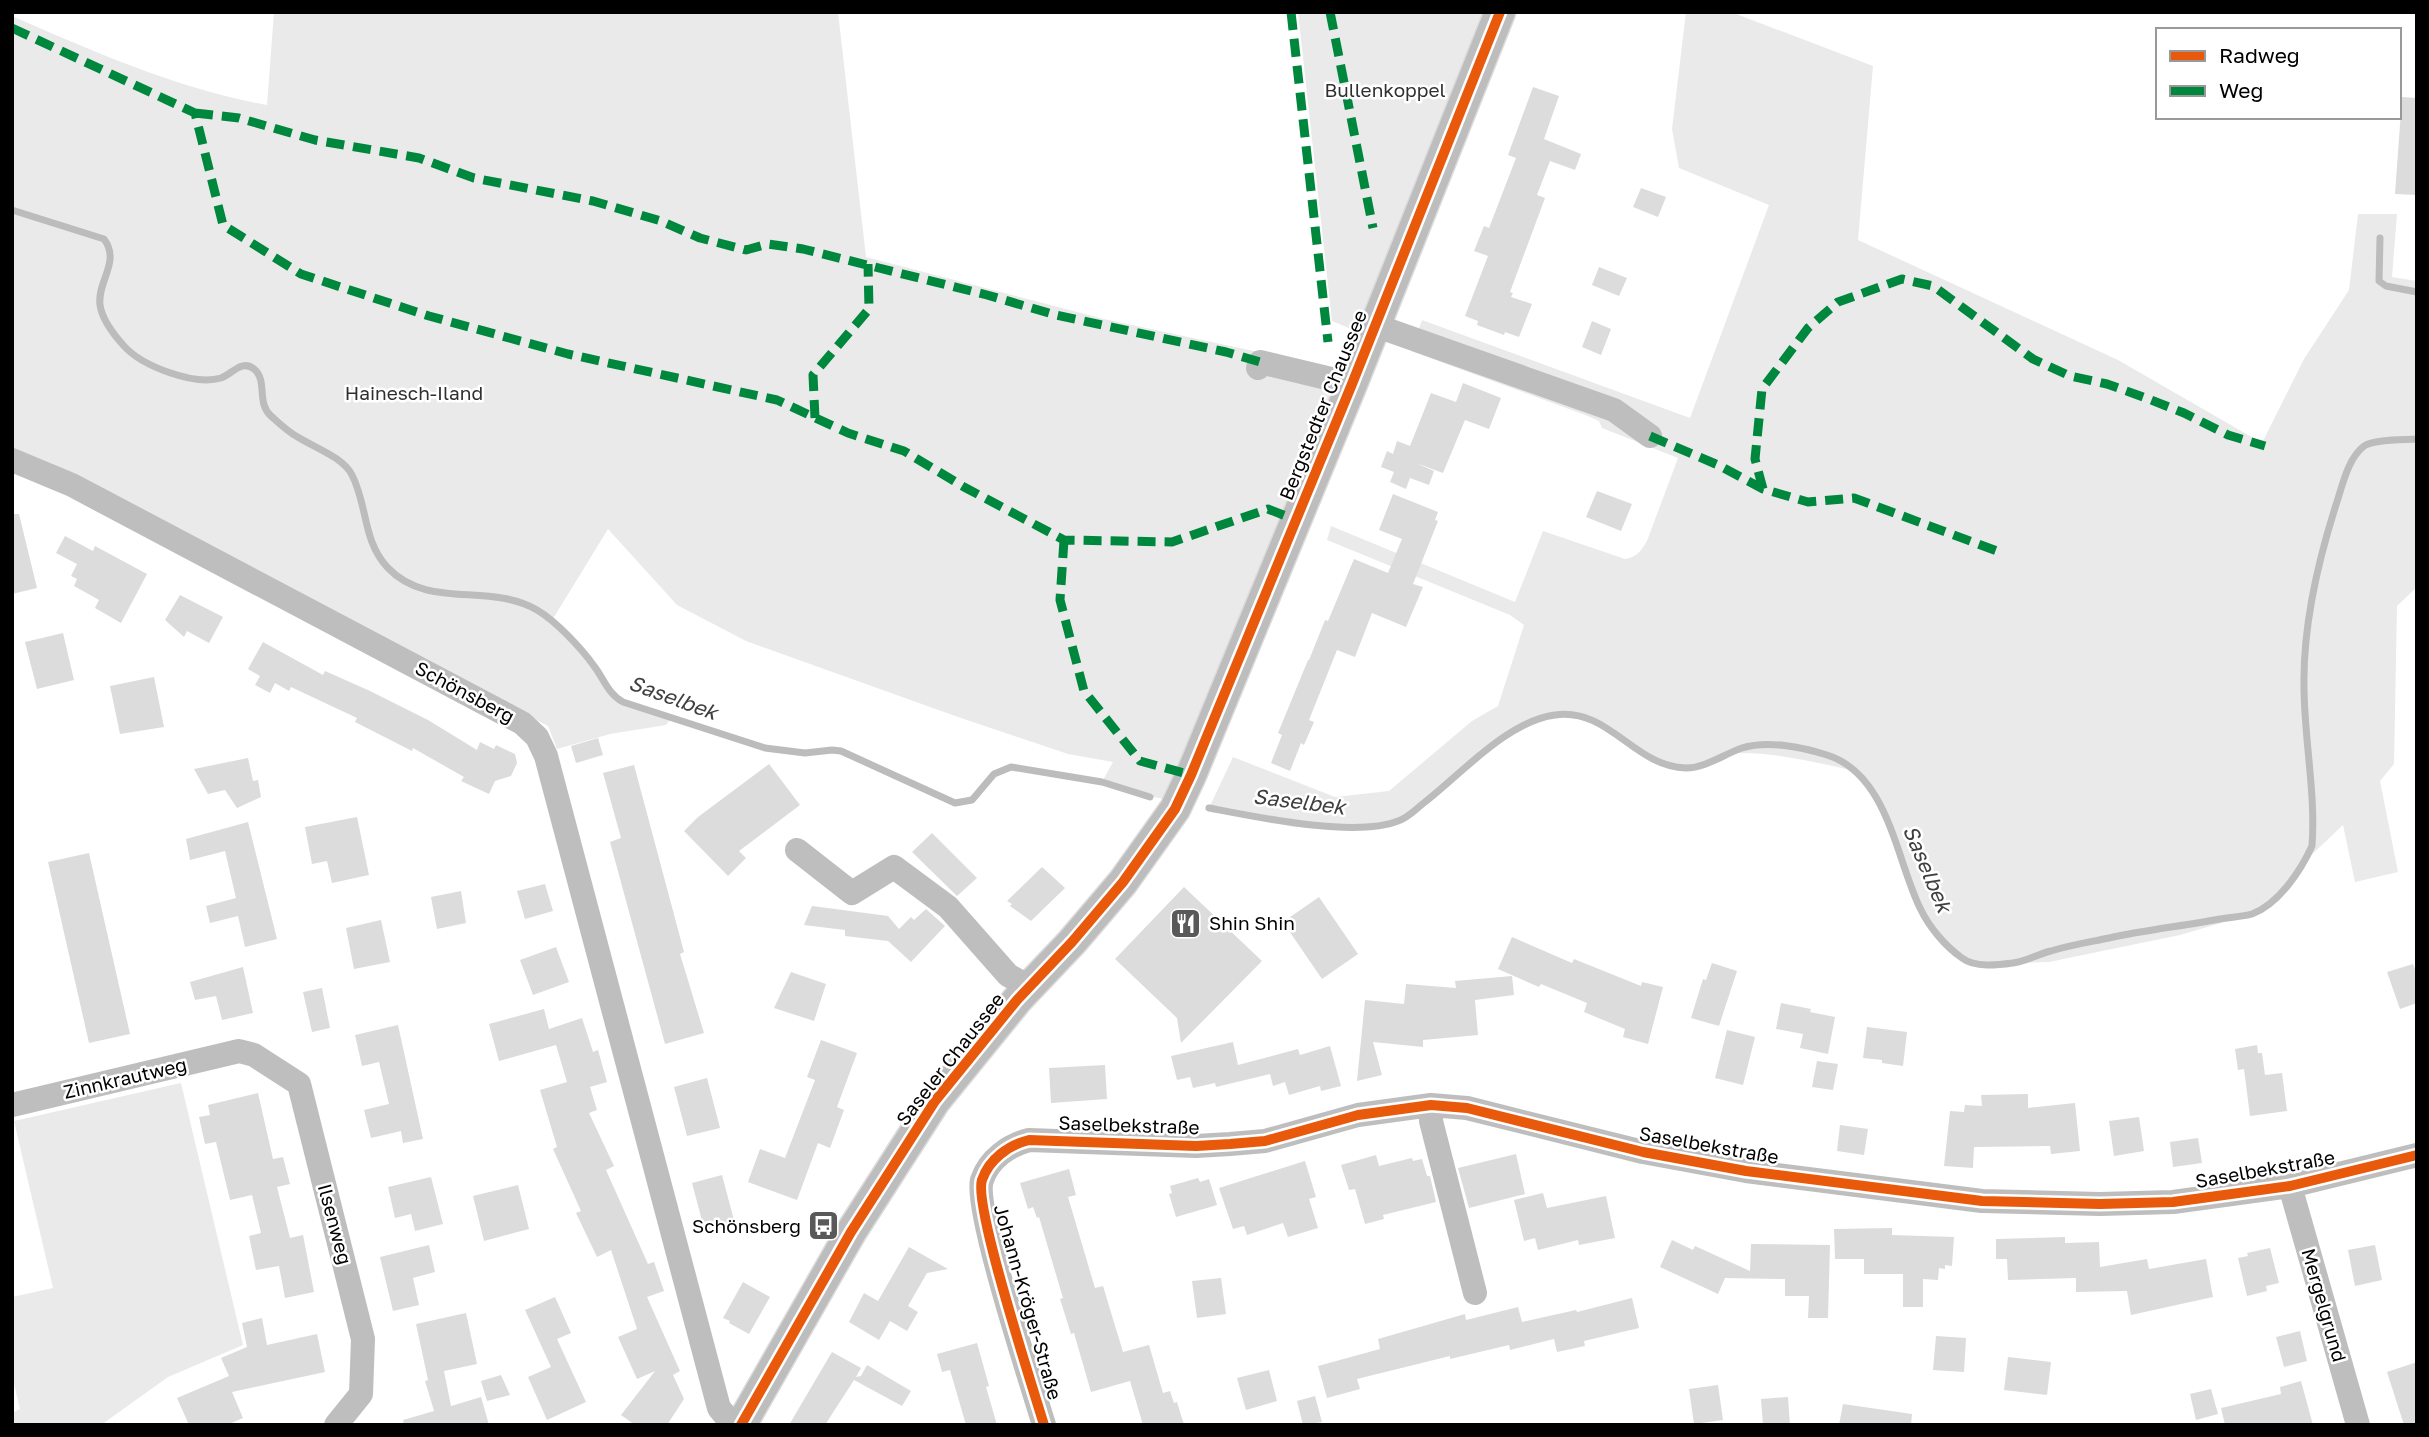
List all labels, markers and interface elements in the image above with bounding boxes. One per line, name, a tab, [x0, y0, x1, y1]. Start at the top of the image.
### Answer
legend	[2156, 28, 2401, 119]
text: Radweg	[2219, 42, 2300, 68]
text: Weg	[2219, 77, 2263, 103]
park label: Bullenkoppel	[1324, 78, 1446, 101]
street label: Bergstedter Chaussee	[1274, 306, 1371, 503]
park label: Hainesch-Iland	[345, 381, 483, 404]
street label: Schönsberg	[412, 656, 519, 727]
water label: Saselbek	[626, 669, 723, 726]
water label: Saselbek	[1252, 782, 1349, 820]
water label: Saselbek	[1898, 821, 1959, 918]
restaurant icon: Shin Shin	[1169, 906, 1203, 940]
place label: Shin Shin	[1209, 911, 1295, 934]
street label: Saseler Chaussee	[891, 988, 1009, 1130]
street label: Zinnkrautweg	[61, 1052, 189, 1103]
street label: Saselbekstraße	[1058, 1111, 1200, 1138]
street label: Saselbekstraße	[1638, 1121, 1781, 1168]
street label: Saselbekstraße	[2193, 1145, 2336, 1192]
street label: Ilsenweg	[314, 1181, 357, 1267]
street label: Johann-Kröger-Straße	[990, 1201, 1067, 1402]
bus stop icon: Schönsberg	[807, 1209, 841, 1243]
place label: Schönsberg	[692, 1214, 801, 1237]
street label: Mergelgrund	[2297, 1245, 2352, 1364]

